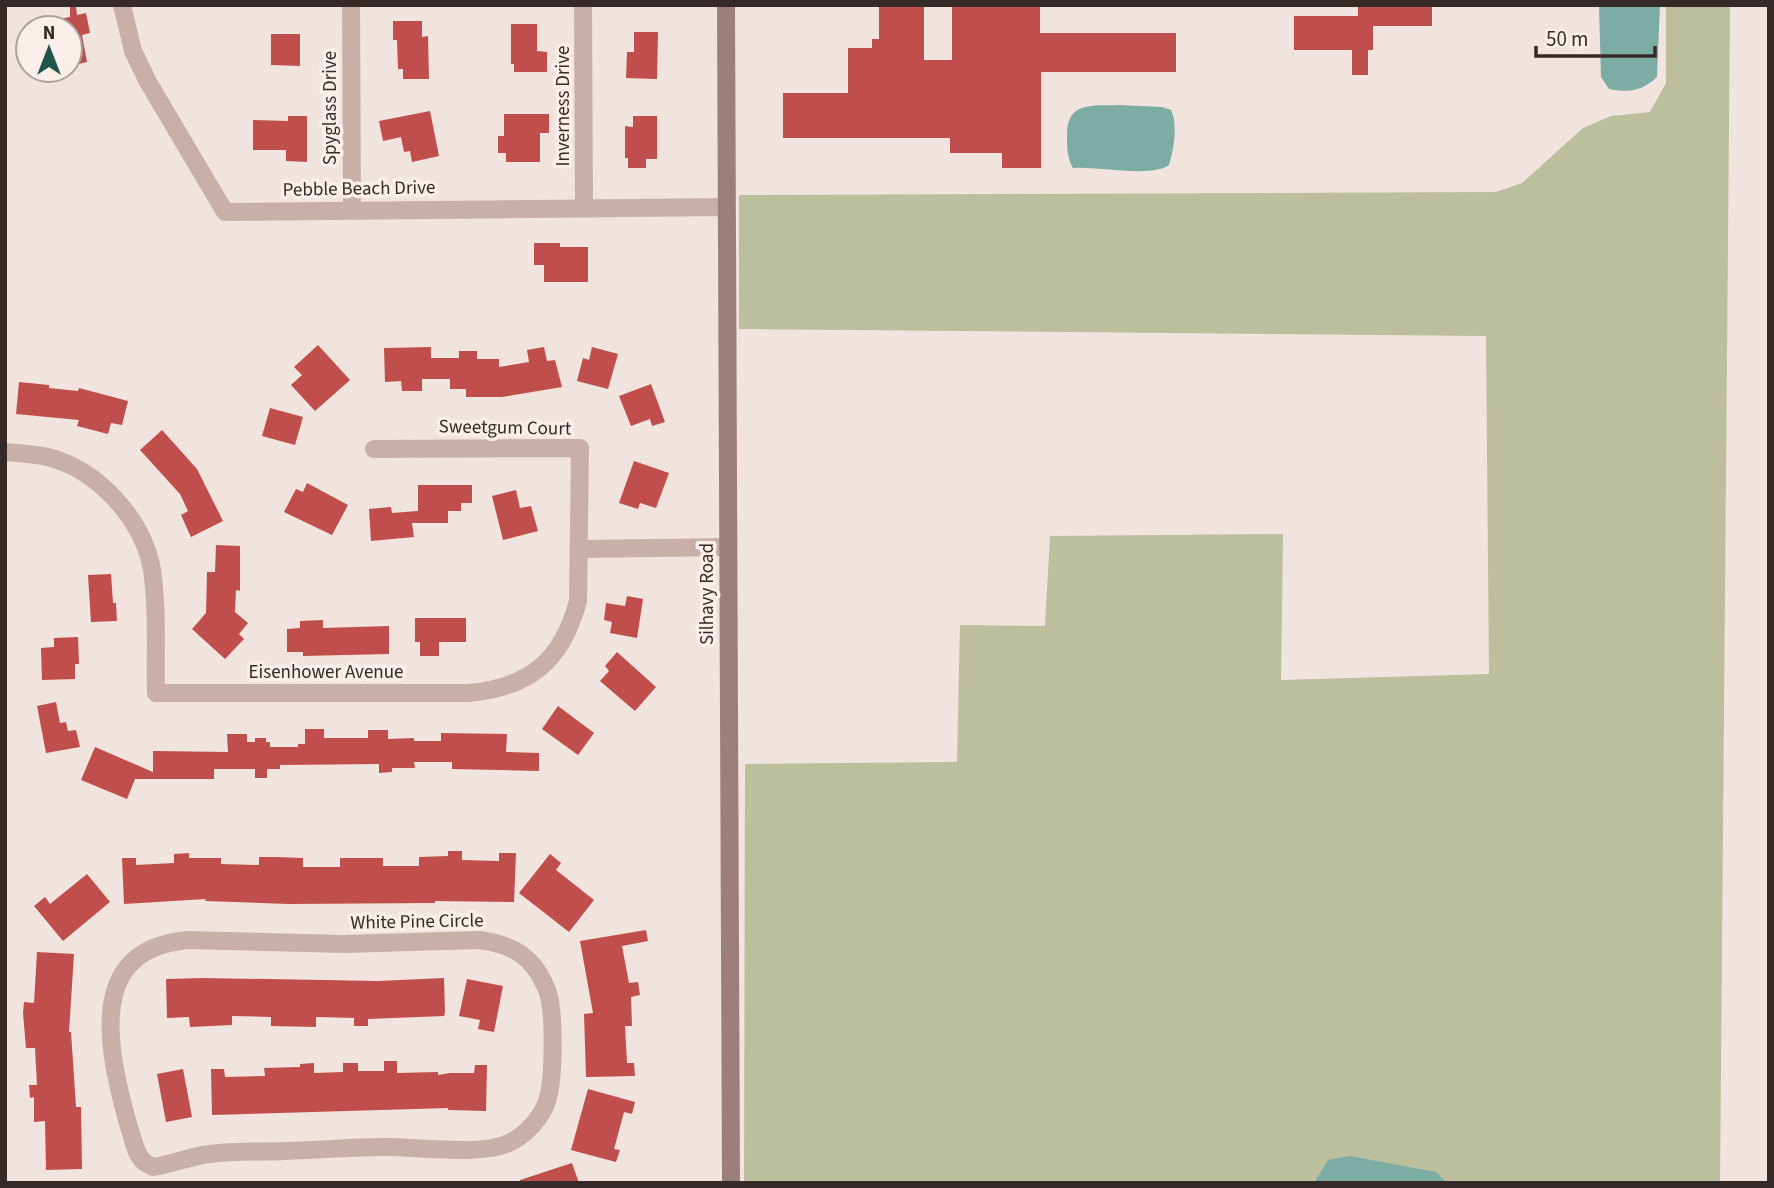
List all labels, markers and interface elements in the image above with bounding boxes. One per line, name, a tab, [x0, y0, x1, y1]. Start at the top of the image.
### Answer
north arrow	[14, 14, 84, 84]
scale bar	[1536, 14, 1655, 58]
text: N	[43, 20, 55, 47]
text: 50 m	[1546, 24, 1588, 54]
street label: Inverness Drive	[550, 46, 577, 166]
street label: Spyglass Drive	[317, 51, 344, 165]
street label: Pebble Beach Drive	[282, 174, 436, 204]
street label: Sweetgum Court	[438, 413, 572, 443]
street label: Silhavy Road	[694, 543, 721, 645]
street label: Eisenhower Avenue	[249, 659, 404, 686]
street label: White Pine Circle	[350, 907, 484, 937]

